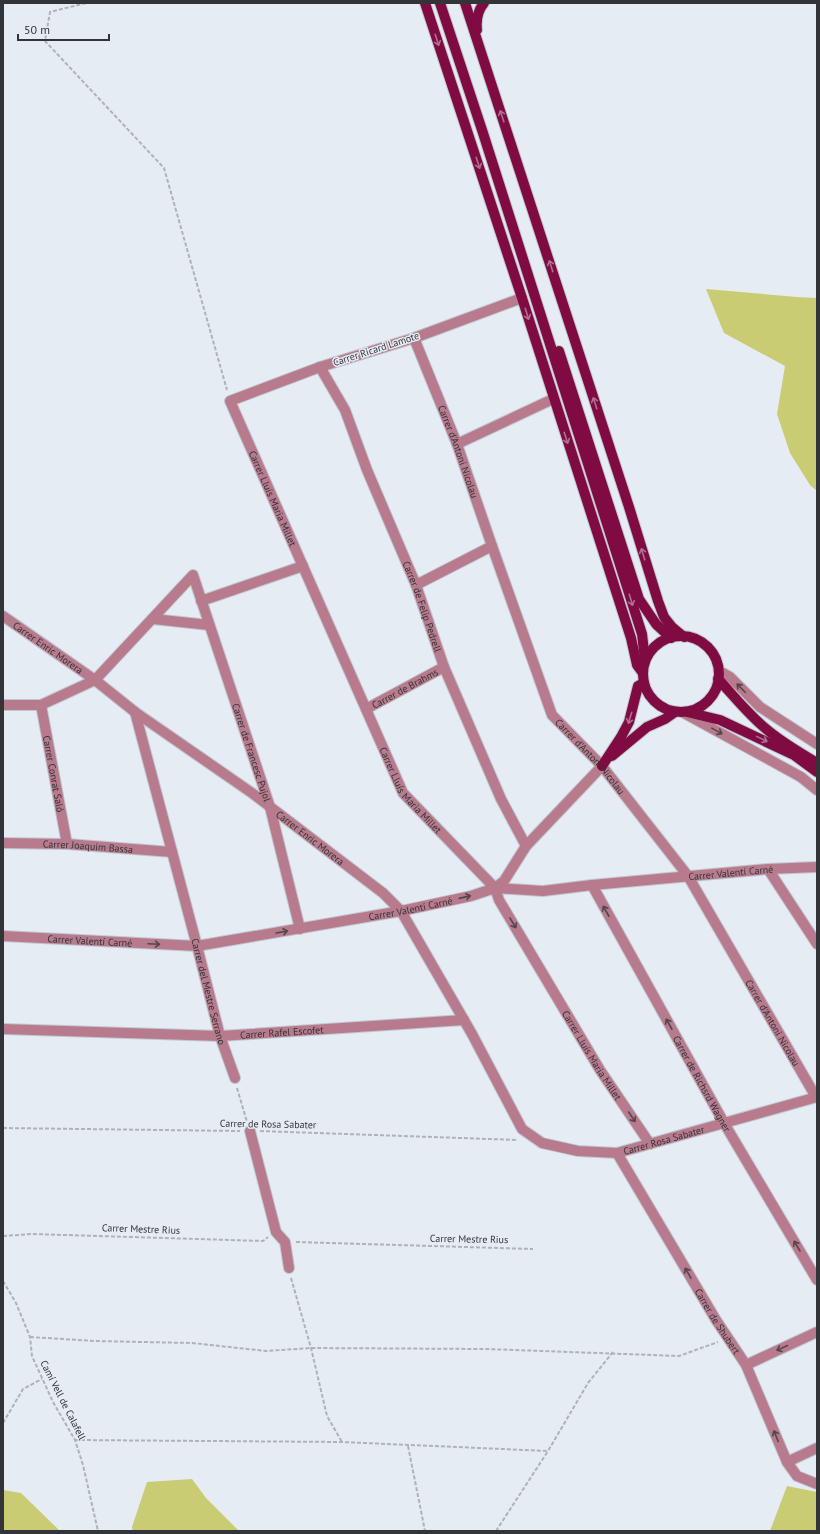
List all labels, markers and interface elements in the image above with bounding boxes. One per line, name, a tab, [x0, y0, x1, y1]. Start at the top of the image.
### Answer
scale bar	[18, 16, 109, 42]
text: 50 m	[24, 22, 50, 37]
one-way arrow	[434, 34, 442, 46]
one-way arrow	[498, 110, 505, 123]
one-way arrow	[475, 157, 482, 170]
one-way arrow	[547, 260, 554, 273]
one-way arrow	[524, 307, 531, 320]
street label: Carrer Ricard Lamote	[331, 329, 421, 369]
one-way arrow	[591, 397, 598, 410]
street label: Carrer d'Antoni Nicolau	[435, 403, 482, 500]
one-way arrow	[563, 431, 570, 444]
street label: Carrer Lluís Maria Millet	[246, 448, 300, 549]
one-way arrow	[639, 547, 646, 560]
street label: Carrer de Felip Pedrell	[400, 559, 445, 654]
one-way arrow	[628, 593, 635, 606]
street label: Carrer Enric Morera	[11, 618, 86, 676]
street label: Carrer de Brahms	[369, 665, 440, 711]
one-way arrow	[736, 683, 745, 693]
street label: Carrer de Francesc Pujol	[229, 702, 274, 803]
one-way arrow	[626, 711, 633, 724]
street label: Carrer d'Antoni Nicolau	[553, 716, 628, 797]
one-way arrow	[710, 728, 722, 735]
street label: Carrer Conrat Saló	[40, 734, 67, 813]
one-way arrow	[756, 736, 768, 743]
street label: Carrer Lluís Maria Millet	[377, 745, 445, 836]
street label: Carrer Enric Morera	[274, 807, 347, 868]
street label: Carrer Joaquim Bassa	[43, 837, 133, 856]
street label: Carrer Valentí Carné	[688, 862, 774, 883]
one-way arrow	[458, 893, 471, 901]
street label: Carrer Valentí Carné	[368, 894, 454, 923]
one-way arrow	[602, 905, 609, 917]
one-way arrow	[509, 917, 517, 929]
one-way arrow	[276, 927, 289, 935]
street label: Carrer Valentí Carné	[47, 932, 133, 949]
street label: Carrer del Mestre Serrano	[189, 937, 229, 1046]
one-way arrow	[147, 940, 160, 948]
street label: Carrer d'Antoni Nicolau	[743, 977, 803, 1068]
street label: Carrer Lluís Maria Millet	[559, 1008, 625, 1103]
one-way arrow	[665, 1018, 673, 1030]
street label: Carrer Rafel Escofet	[240, 1023, 325, 1041]
street label: Carrer de Richsrd Wagner	[670, 1033, 734, 1134]
one-way arrow	[628, 1111, 636, 1122]
street label: Carrer de Rosa Sabater	[220, 1117, 317, 1131]
street label: Carrer Rosa Sabater	[622, 1122, 706, 1157]
street label: Carrer Mestre Rius	[102, 1221, 180, 1237]
street label: Carrer Mestre Rius	[430, 1232, 508, 1246]
one-way arrow	[793, 1240, 801, 1252]
one-way arrow	[683, 1267, 691, 1279]
street label: Carrer de Shubert	[692, 1286, 744, 1357]
one-way arrow	[776, 1345, 788, 1352]
street label: Camí Vell de Calafell	[37, 1358, 89, 1442]
one-way arrow	[772, 1431, 780, 1443]

